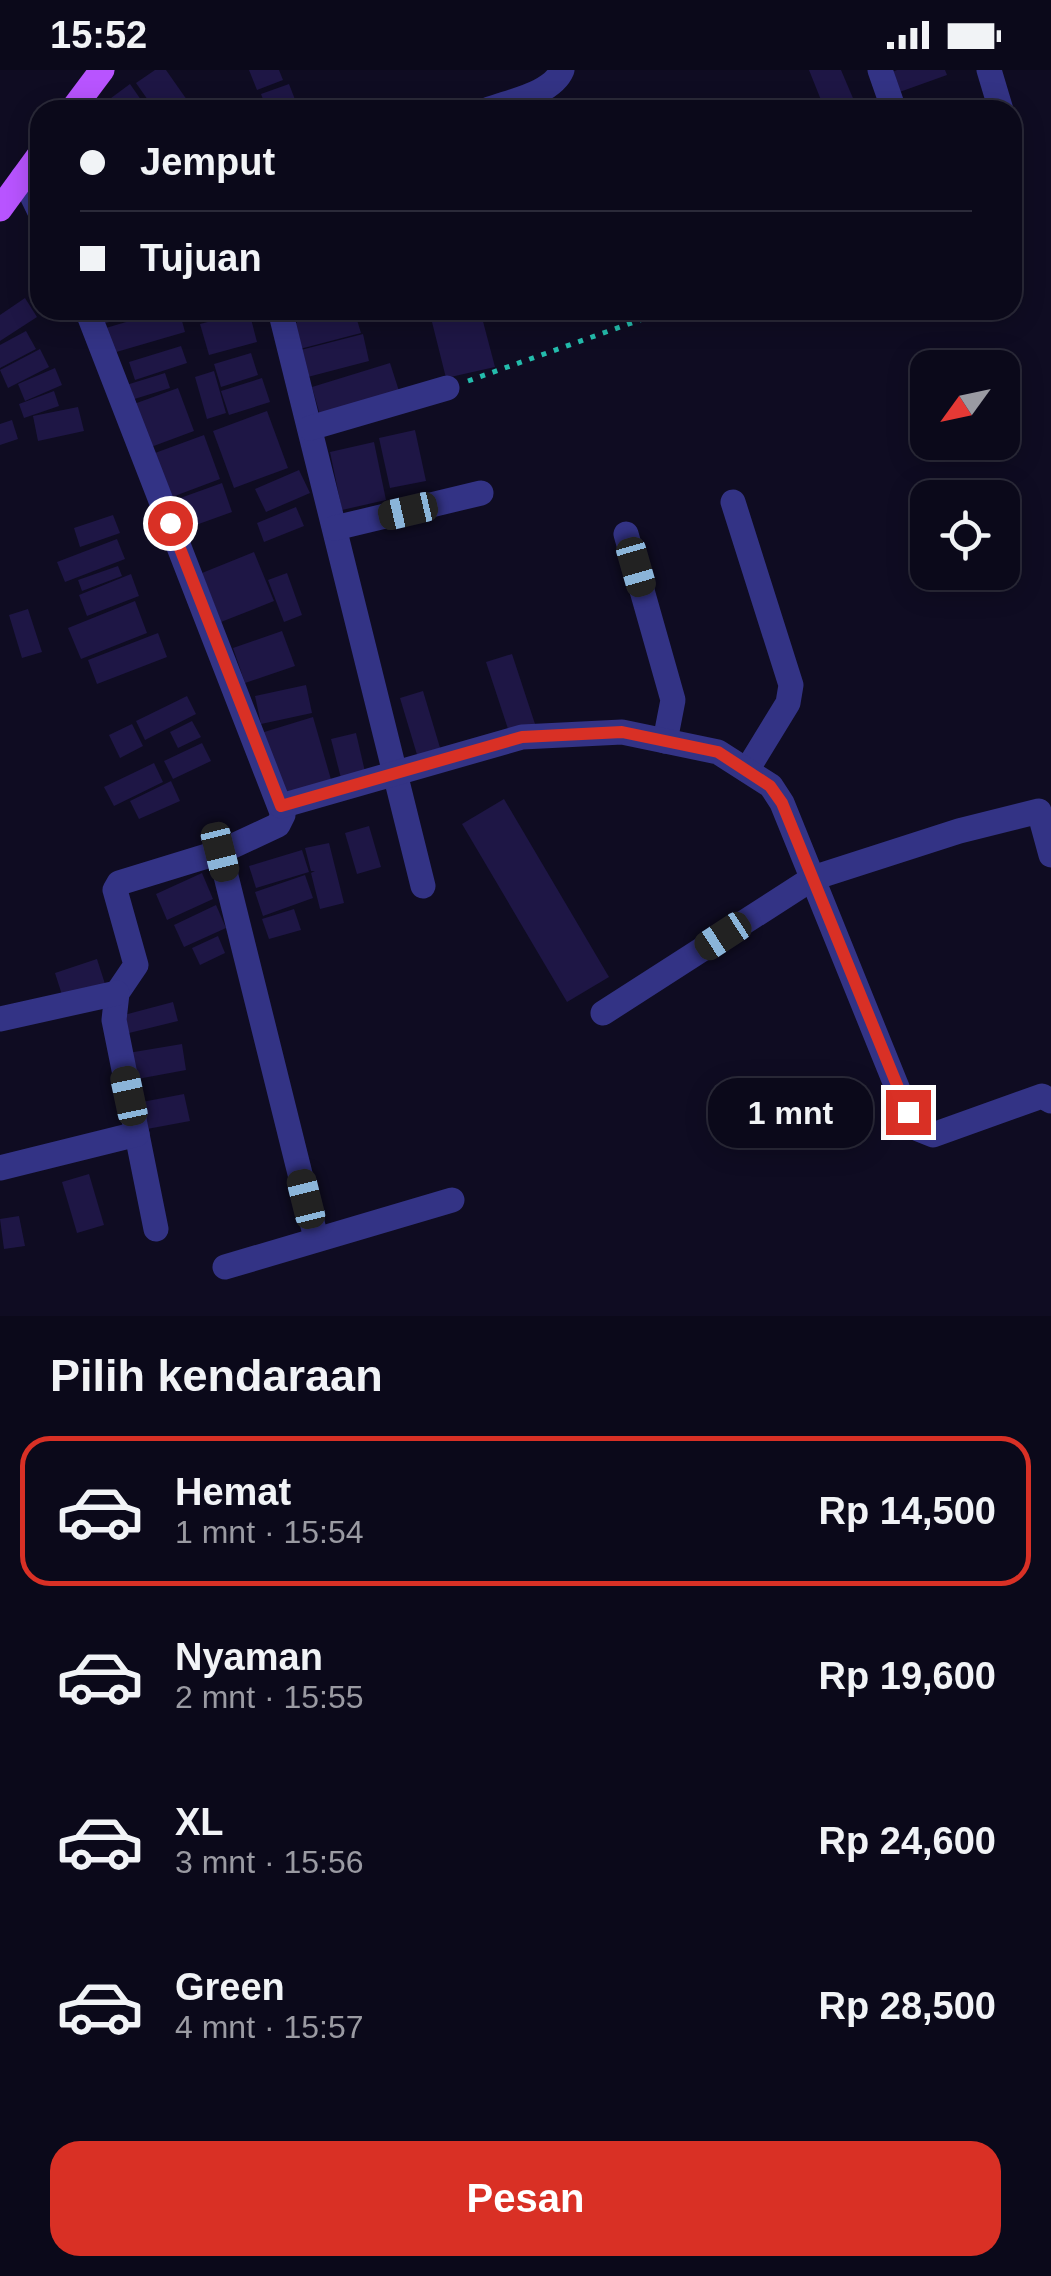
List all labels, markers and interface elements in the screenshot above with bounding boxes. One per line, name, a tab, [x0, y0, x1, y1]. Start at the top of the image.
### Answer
text: 15:52	[50, 14, 147, 56]
text: Jemput	[140, 141, 275, 183]
text: Tujuan	[140, 237, 262, 279]
north arrow	[910, 350, 1020, 460]
map controls	[910, 350, 1020, 590]
button: locate	[910, 480, 1020, 590]
car	[375, 490, 441, 532]
route start	[148, 501, 193, 546]
car	[613, 534, 659, 600]
car	[198, 819, 242, 885]
car	[690, 907, 756, 965]
car	[108, 1064, 150, 1128]
callout: 1 mnt	[708, 1077, 873, 1147]
route end	[886, 1090, 931, 1135]
text: 1 mnt	[748, 1095, 833, 1131]
car	[284, 1166, 328, 1232]
text: Pilih kendaraan	[50, 1350, 383, 1401]
icon: car	[55, 1466, 145, 1556]
text: Hemat	[175, 1471, 291, 1513]
text: Rp 14,500	[819, 1490, 996, 1532]
text: 1 mnt · 15:54	[175, 1514, 364, 1550]
icon: car	[55, 1631, 145, 1721]
text: Nyaman	[175, 1636, 323, 1678]
text: Rp 19,600	[819, 1655, 996, 1697]
text: 2 mnt · 15:55	[175, 1679, 364, 1715]
icon: car	[55, 1796, 145, 1886]
text: XL	[175, 1801, 224, 1843]
text: Rp 24,600	[819, 1820, 996, 1862]
text: 3 mnt · 15:56	[175, 1844, 364, 1880]
icon: car	[55, 1961, 145, 2051]
text: Green	[175, 1966, 285, 2008]
text: Rp 28,500	[819, 1985, 996, 2027]
text: 4 mnt · 15:57	[175, 2009, 364, 2045]
button: Pesan	[50, 2141, 1001, 2256]

